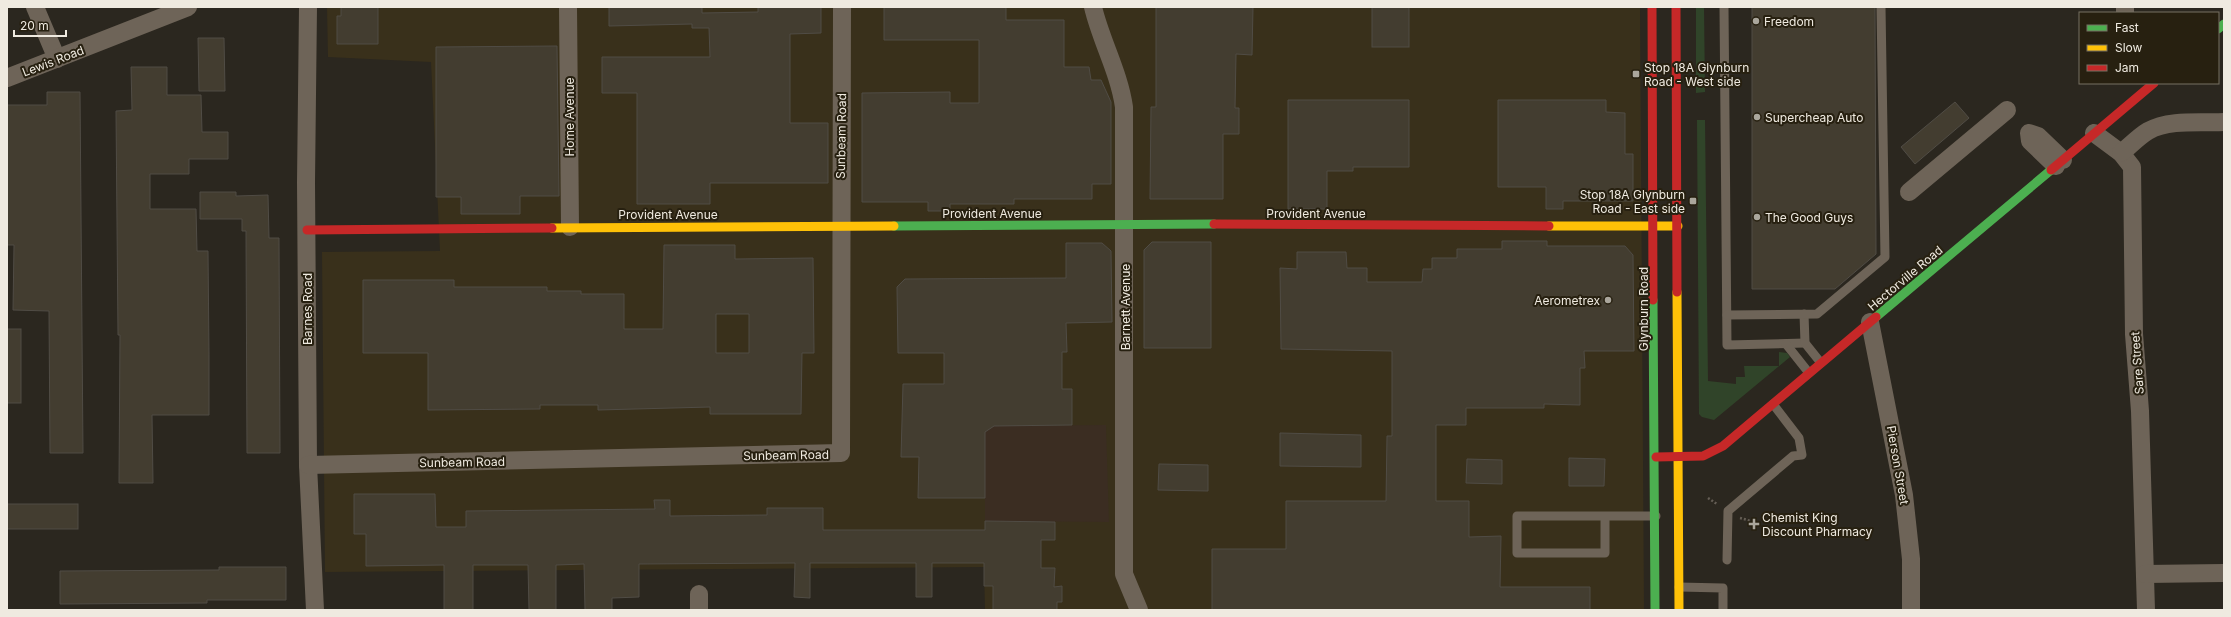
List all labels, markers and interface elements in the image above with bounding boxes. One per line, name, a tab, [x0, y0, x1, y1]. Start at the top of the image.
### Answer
scale bar	[14, 12, 66, 38]
legend	[2079, 12, 2219, 84]
place label: Freedom	[1764, 14, 1814, 29]
marker: Freedom	[1751, 16, 1761, 26]
text: 20 m	[20, 18, 49, 33]
text: Fast	[2115, 20, 2139, 35]
text: Slow	[2115, 40, 2143, 55]
street label: Lewis Road	[20, 42, 86, 80]
place label: Stop 18A Glynburn Road - West side	[1644, 60, 1749, 89]
text: Jam	[2115, 60, 2139, 75]
marker: Stop 18A Glynburn Road - West side	[1631, 69, 1641, 79]
street label: Home Avenue	[562, 77, 577, 157]
street label: Sunbeam Road	[833, 93, 849, 179]
place label: Supercheap Auto	[1765, 110, 1863, 125]
marker: Supercheap Auto	[1752, 112, 1762, 122]
place label: Stop 18A Glynburn Road - East side	[1580, 187, 1685, 216]
marker: Stop 18A Glynburn Road - East side	[1688, 196, 1698, 206]
street label: Provident Avenue	[942, 206, 1042, 221]
street label: Provident Avenue	[1266, 206, 1366, 221]
street label: Provident Avenue	[618, 207, 718, 222]
place label: The Good Guys	[1765, 210, 1853, 225]
marker: The Good Guys	[1752, 212, 1762, 222]
street label: Hectorville Road	[1864, 242, 1946, 314]
street label: Barnett Avenue	[1118, 264, 1133, 350]
street label: Glynburn Road	[1636, 267, 1651, 351]
street label: Barnes Road	[300, 273, 315, 345]
place label: Aerometrex	[1534, 293, 1600, 308]
marker: Aerometrex	[1603, 295, 1613, 305]
street label: Sare Street	[2127, 331, 2147, 395]
street label: Pierson Street	[1884, 424, 1912, 506]
street label: Sunbeam Road	[743, 447, 829, 463]
street label: Sunbeam Road	[419, 454, 505, 470]
place label: Chemist King Discount Pharmacy	[1762, 510, 1873, 539]
marker: Chemist King Discount Pharmacy	[1749, 519, 1759, 529]

